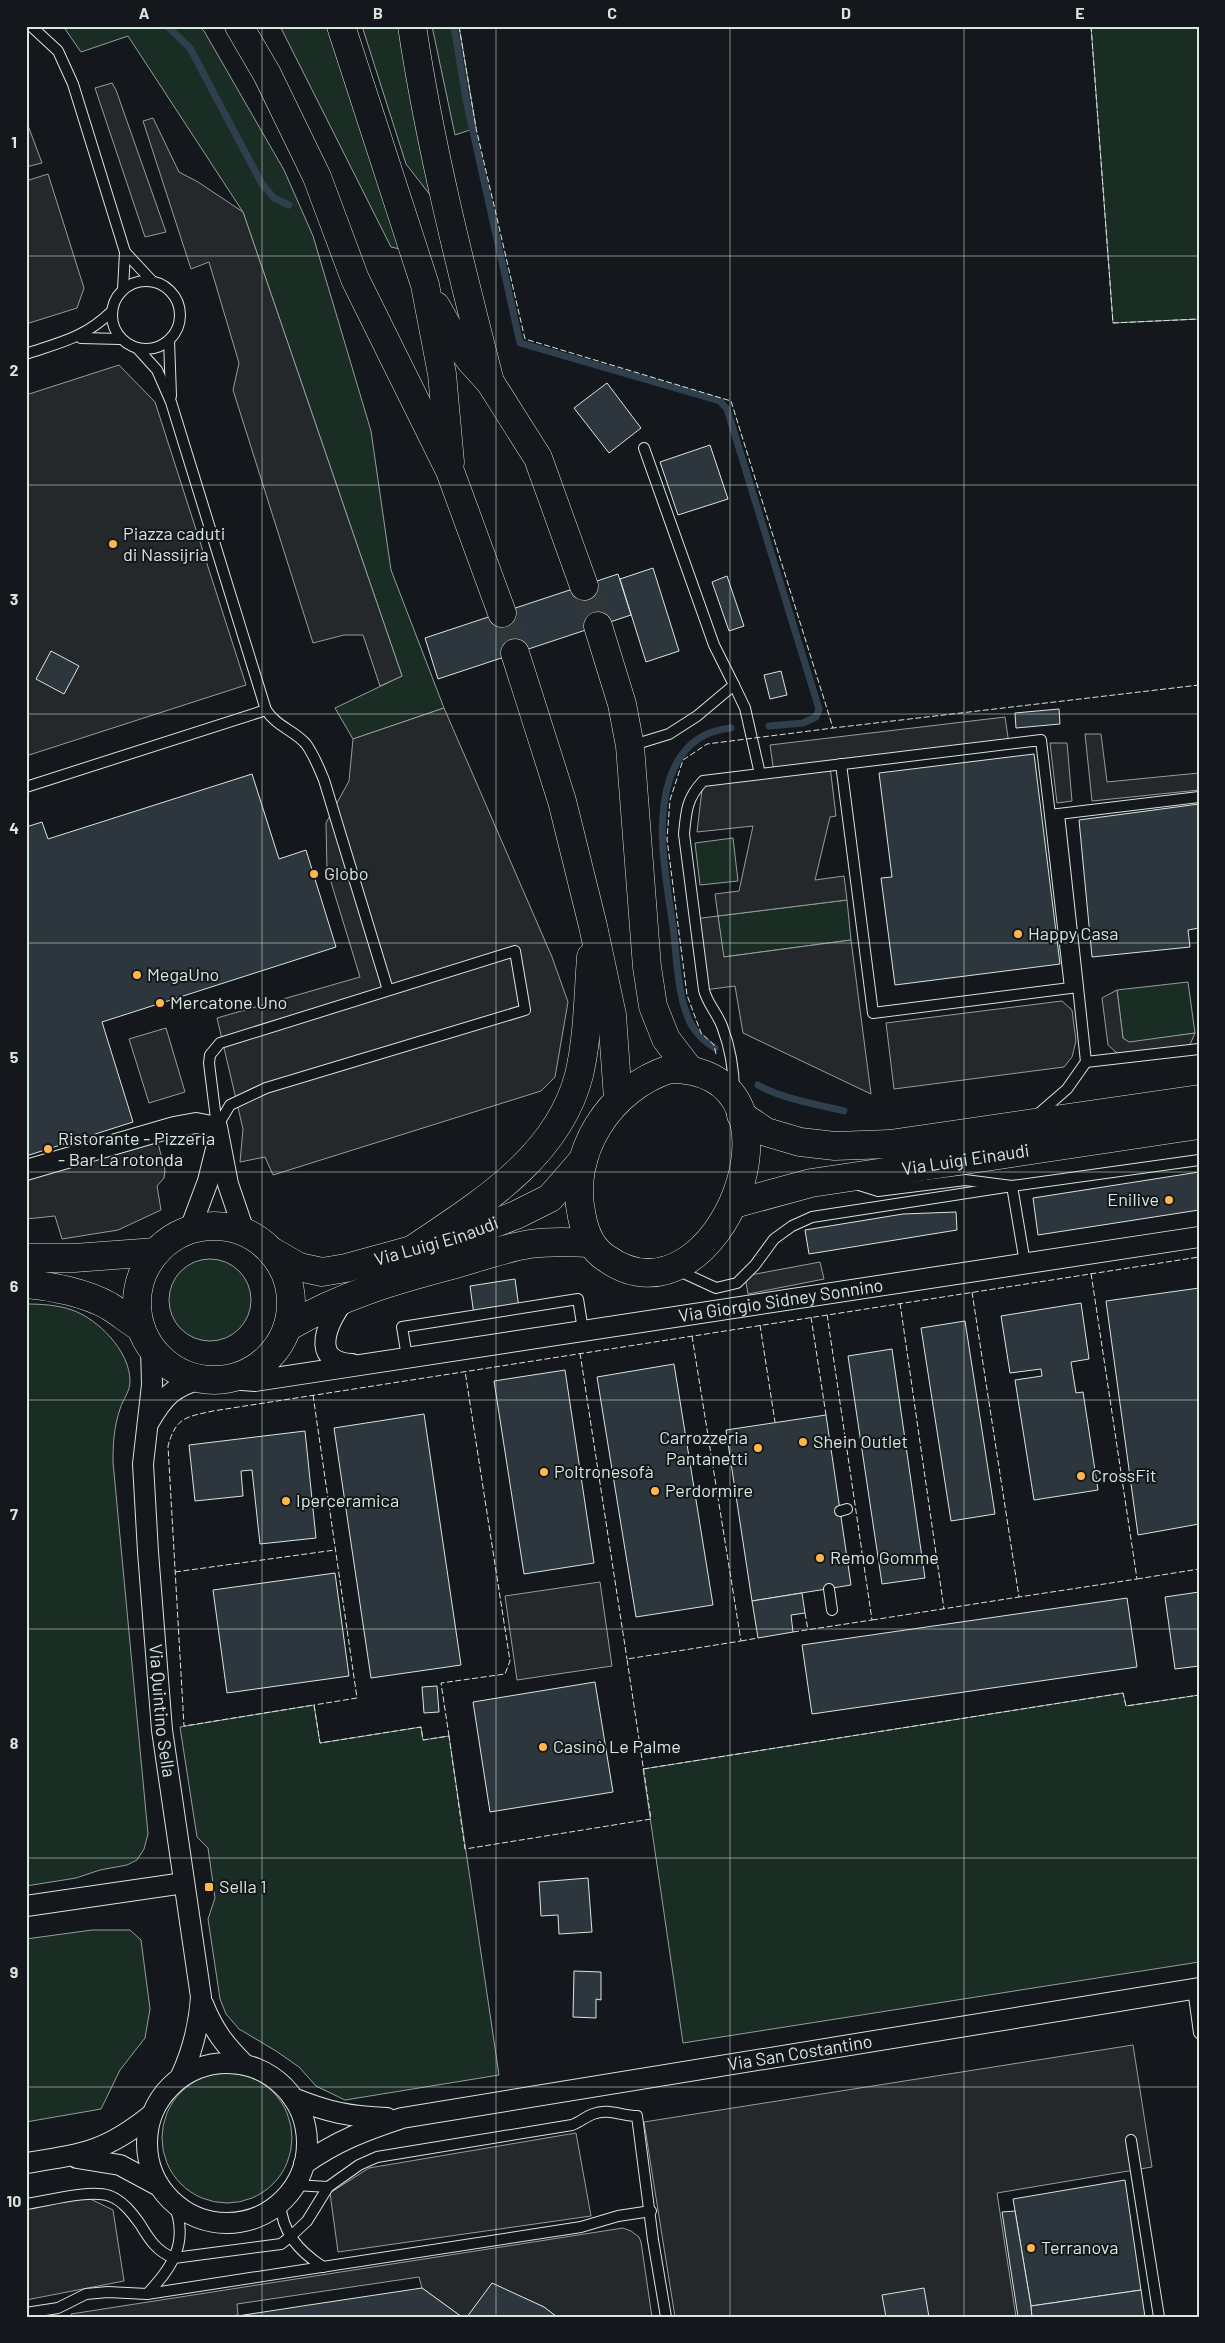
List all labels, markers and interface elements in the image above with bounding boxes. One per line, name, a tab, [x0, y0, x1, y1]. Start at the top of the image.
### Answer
text: A	[139, 3, 150, 22]
text: B	[373, 3, 383, 22]
text: C	[607, 3, 617, 22]
text: D	[841, 3, 851, 22]
text: E	[1075, 3, 1085, 22]
text: 1	[11, 132, 17, 151]
text: 2	[10, 360, 19, 379]
place label: Piazza caduti di Nassijria	[123, 522, 225, 565]
marker: Piazza caduti di Nassijria	[107, 538, 119, 550]
text: 3	[10, 589, 18, 608]
text: 4	[9, 818, 19, 837]
place label: Globo	[324, 862, 369, 884]
marker: Globo	[308, 868, 320, 880]
place label: Happy Casa	[1028, 922, 1118, 944]
marker: Happy Casa	[1012, 928, 1024, 940]
place label: MegaUno	[147, 963, 219, 985]
marker: MegaUno	[131, 969, 143, 981]
place label: Mercatone Uno	[170, 991, 287, 1013]
marker: Mercatone Uno	[154, 997, 166, 1009]
text: 5	[10, 1047, 19, 1066]
place label: Ristorante - Pizzeria - Bar La rotonda	[58, 1127, 215, 1170]
street label: Via Luigi Einaudi	[900, 1139, 1031, 1179]
marker: Ristorante - Pizzeria - Bar La rotonda	[42, 1143, 54, 1155]
place label: Enilive	[1107, 1188, 1159, 1210]
marker: Enilive	[1163, 1194, 1175, 1206]
street label: Via Luigi Einaudi	[371, 1211, 501, 1270]
street label: Via Giorgio Sidney Sonnino	[677, 1273, 885, 1326]
text: 6	[10, 1276, 19, 1295]
place label: Carrozzeria Pantanetti	[659, 1426, 748, 1469]
place label: Shein Outlet	[813, 1430, 908, 1452]
marker: Shein Outlet	[797, 1436, 809, 1448]
marker: Carrozzeria Pantanetti	[752, 1442, 764, 1454]
place label: Poltronesofà	[554, 1460, 654, 1482]
place label: CrossFit	[1091, 1464, 1157, 1486]
marker: Poltronesofà	[538, 1466, 550, 1478]
marker: CrossFit	[1075, 1470, 1087, 1482]
place label: Perdormire	[665, 1479, 753, 1501]
marker: Perdormire	[649, 1485, 661, 1497]
place label: Iperceramica	[296, 1489, 399, 1511]
marker: Iperceramica	[280, 1495, 292, 1507]
text: 7	[10, 1504, 18, 1523]
place label: Remo Gomme	[830, 1546, 939, 1568]
marker: Remo Gomme	[814, 1552, 826, 1564]
street label: Via Quintino Sella	[145, 1643, 181, 1779]
text: 8	[10, 1733, 19, 1752]
place label: Casinò Le Palme	[553, 1735, 681, 1757]
marker: Casinò Le Palme	[537, 1741, 549, 1753]
place label: Sella 1	[219, 1875, 266, 1897]
marker: Sella 1	[203, 1881, 215, 1893]
text: 9	[10, 1962, 18, 1981]
street label: Via San Costantino	[726, 2029, 874, 2075]
text: 10	[7, 2191, 21, 2210]
place label: Terranova	[1041, 2236, 1118, 2258]
marker: Terranova	[1025, 2242, 1037, 2254]

